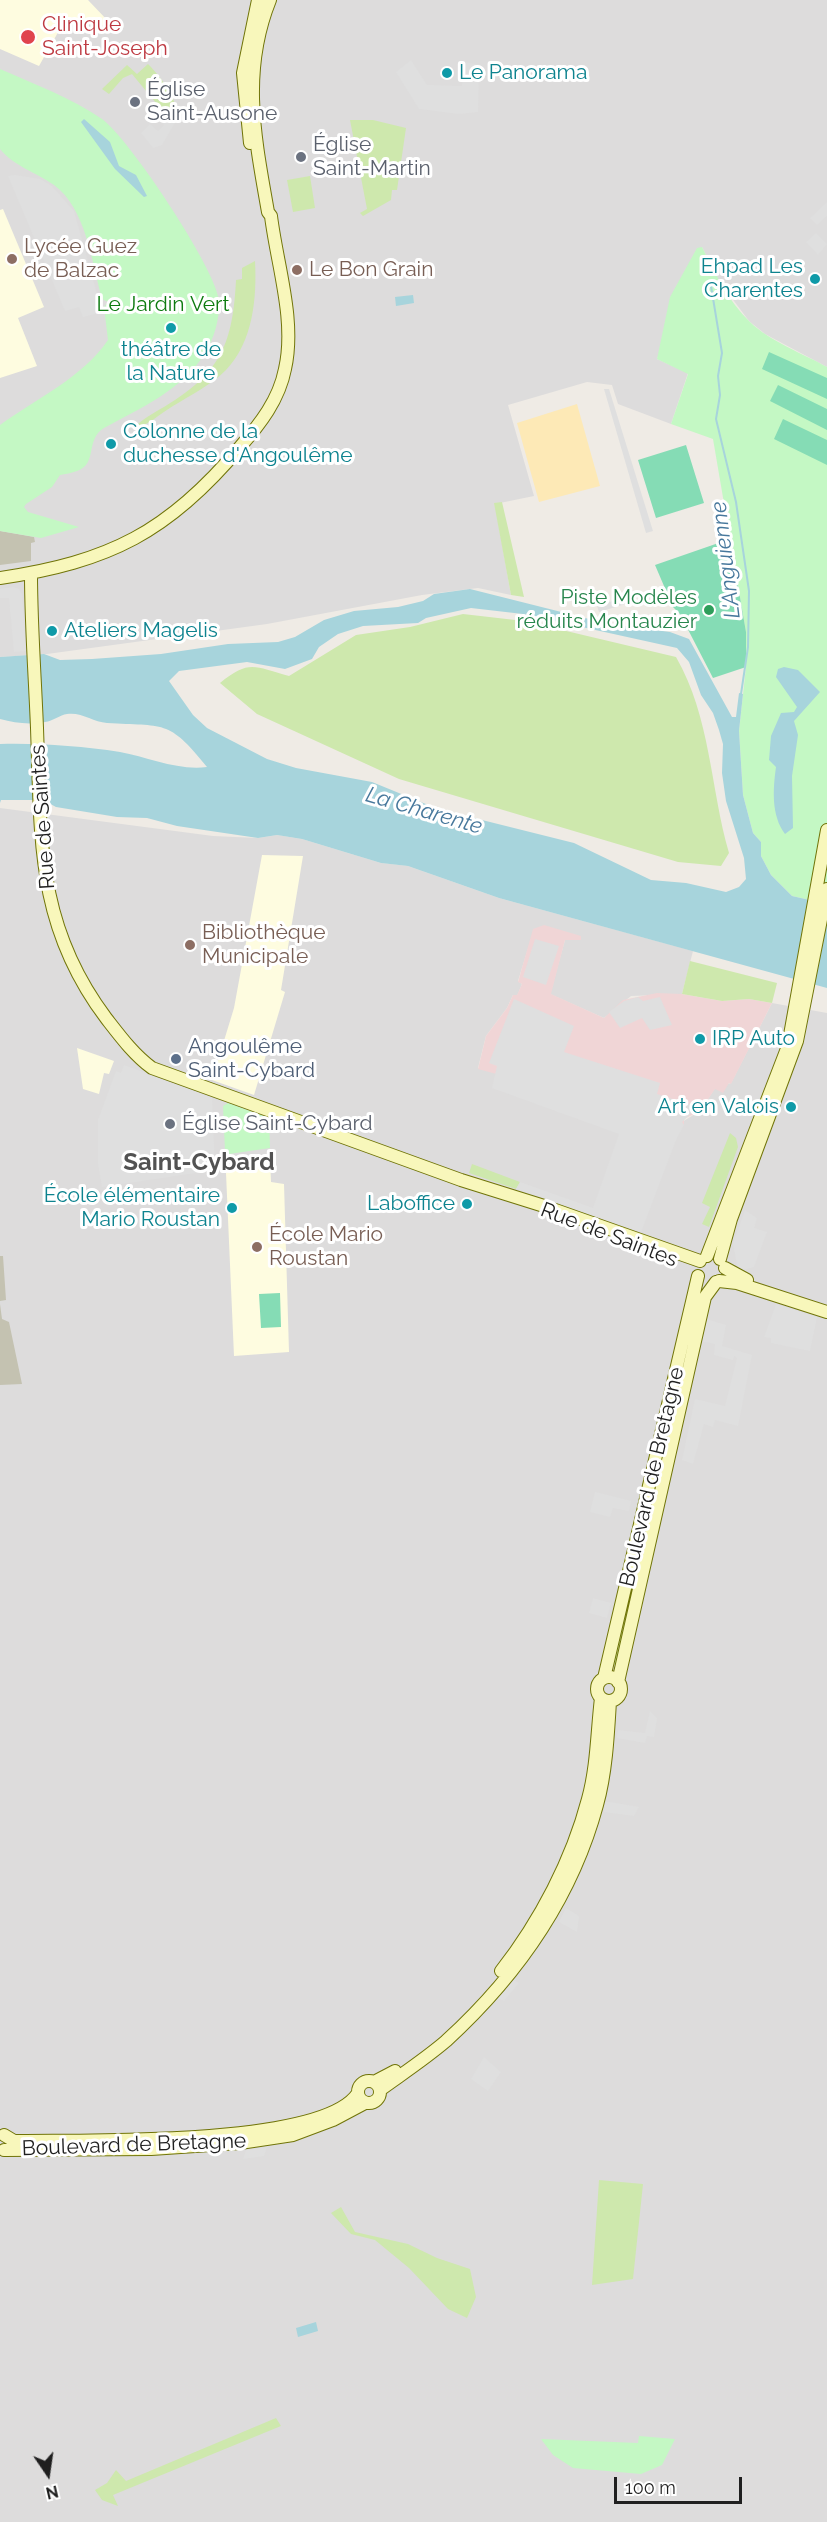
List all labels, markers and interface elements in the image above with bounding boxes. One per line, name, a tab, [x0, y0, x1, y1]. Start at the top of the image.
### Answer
place label: Clinique Saint-Joseph	[42, 12, 168, 62]
marker: Clinique Saint-Joseph	[19, 28, 37, 46]
place label: Le Panorama	[459, 60, 587, 86]
marker: Le Panorama	[440, 66, 454, 80]
place label: Église Saint-Ausone	[147, 77, 277, 127]
marker: Église Saint-Ausone	[128, 95, 142, 109]
place label: Église Saint-Martin	[313, 132, 431, 182]
marker: Église Saint-Martin	[294, 150, 308, 164]
place label: Lycée Guez de Balzac	[24, 234, 137, 284]
marker: Lycée Guez de Balzac	[5, 252, 19, 266]
place label: Ehpad Les Charentes	[701, 254, 803, 304]
place label: Le Bon Grain	[309, 257, 433, 283]
marker: Le Bon Grain	[290, 263, 304, 277]
marker: Ehpad Les Charentes	[808, 272, 822, 286]
park label: Le Jardin Vert	[97, 292, 229, 318]
marker: théâtre de la Nature	[164, 321, 178, 335]
place label: théâtre de la Nature	[121, 337, 221, 387]
place label: Colonne de la duchesse d'Angoulême	[123, 419, 352, 469]
marker: Colonne de la duchesse d'Angoulême	[104, 437, 118, 451]
water label: L'Anguienne	[706, 500, 746, 620]
place label: Piste Modèles réduits Montauzier	[517, 585, 697, 635]
marker: Piste Modèles réduits Montauzier	[702, 603, 716, 617]
place label: Ateliers Magelis	[64, 618, 218, 644]
marker: Ateliers Magelis	[45, 624, 59, 638]
street label: Rue de Saintes	[25, 744, 61, 890]
water label: La Charente	[363, 782, 485, 840]
place label: Bibliothèque Municipale	[202, 920, 326, 970]
marker: Bibliothèque Municipale	[183, 938, 197, 952]
place label: IRP Auto	[712, 1026, 795, 1052]
marker: IRP Auto	[693, 1032, 707, 1046]
place label: Angoulême Saint-Cybard	[188, 1034, 315, 1084]
marker: Angoulême Saint-Cybard	[169, 1052, 183, 1066]
place label: Art en Valois	[658, 1094, 779, 1120]
marker: Art en Valois	[784, 1100, 798, 1114]
place label: Église Saint-Cybard	[182, 1111, 373, 1137]
marker: Église Saint-Cybard	[163, 1117, 177, 1131]
district label: Saint-Cybard	[123, 1149, 275, 1177]
place label: École élémentaire Mario Roustan	[44, 1183, 220, 1233]
place label: Laboffice	[367, 1191, 455, 1217]
marker: Laboffice	[460, 1197, 474, 1211]
street label: Rue de Saintes	[537, 1197, 681, 1273]
marker: École élémentaire Mario Roustan	[225, 1201, 239, 1215]
place label: École Mario Roustan	[269, 1222, 383, 1272]
marker: École Mario Roustan	[250, 1240, 264, 1254]
street label: Boulevard de Bretagne	[614, 1365, 690, 1589]
street label: Boulevard de Bretagne	[21, 2128, 247, 2162]
north arrow	[18, 2444, 78, 2504]
scale bar	[617, 2465, 744, 2503]
text: 100 m	[625, 2477, 676, 2498]
text: N	[44, 2481, 60, 2503]

